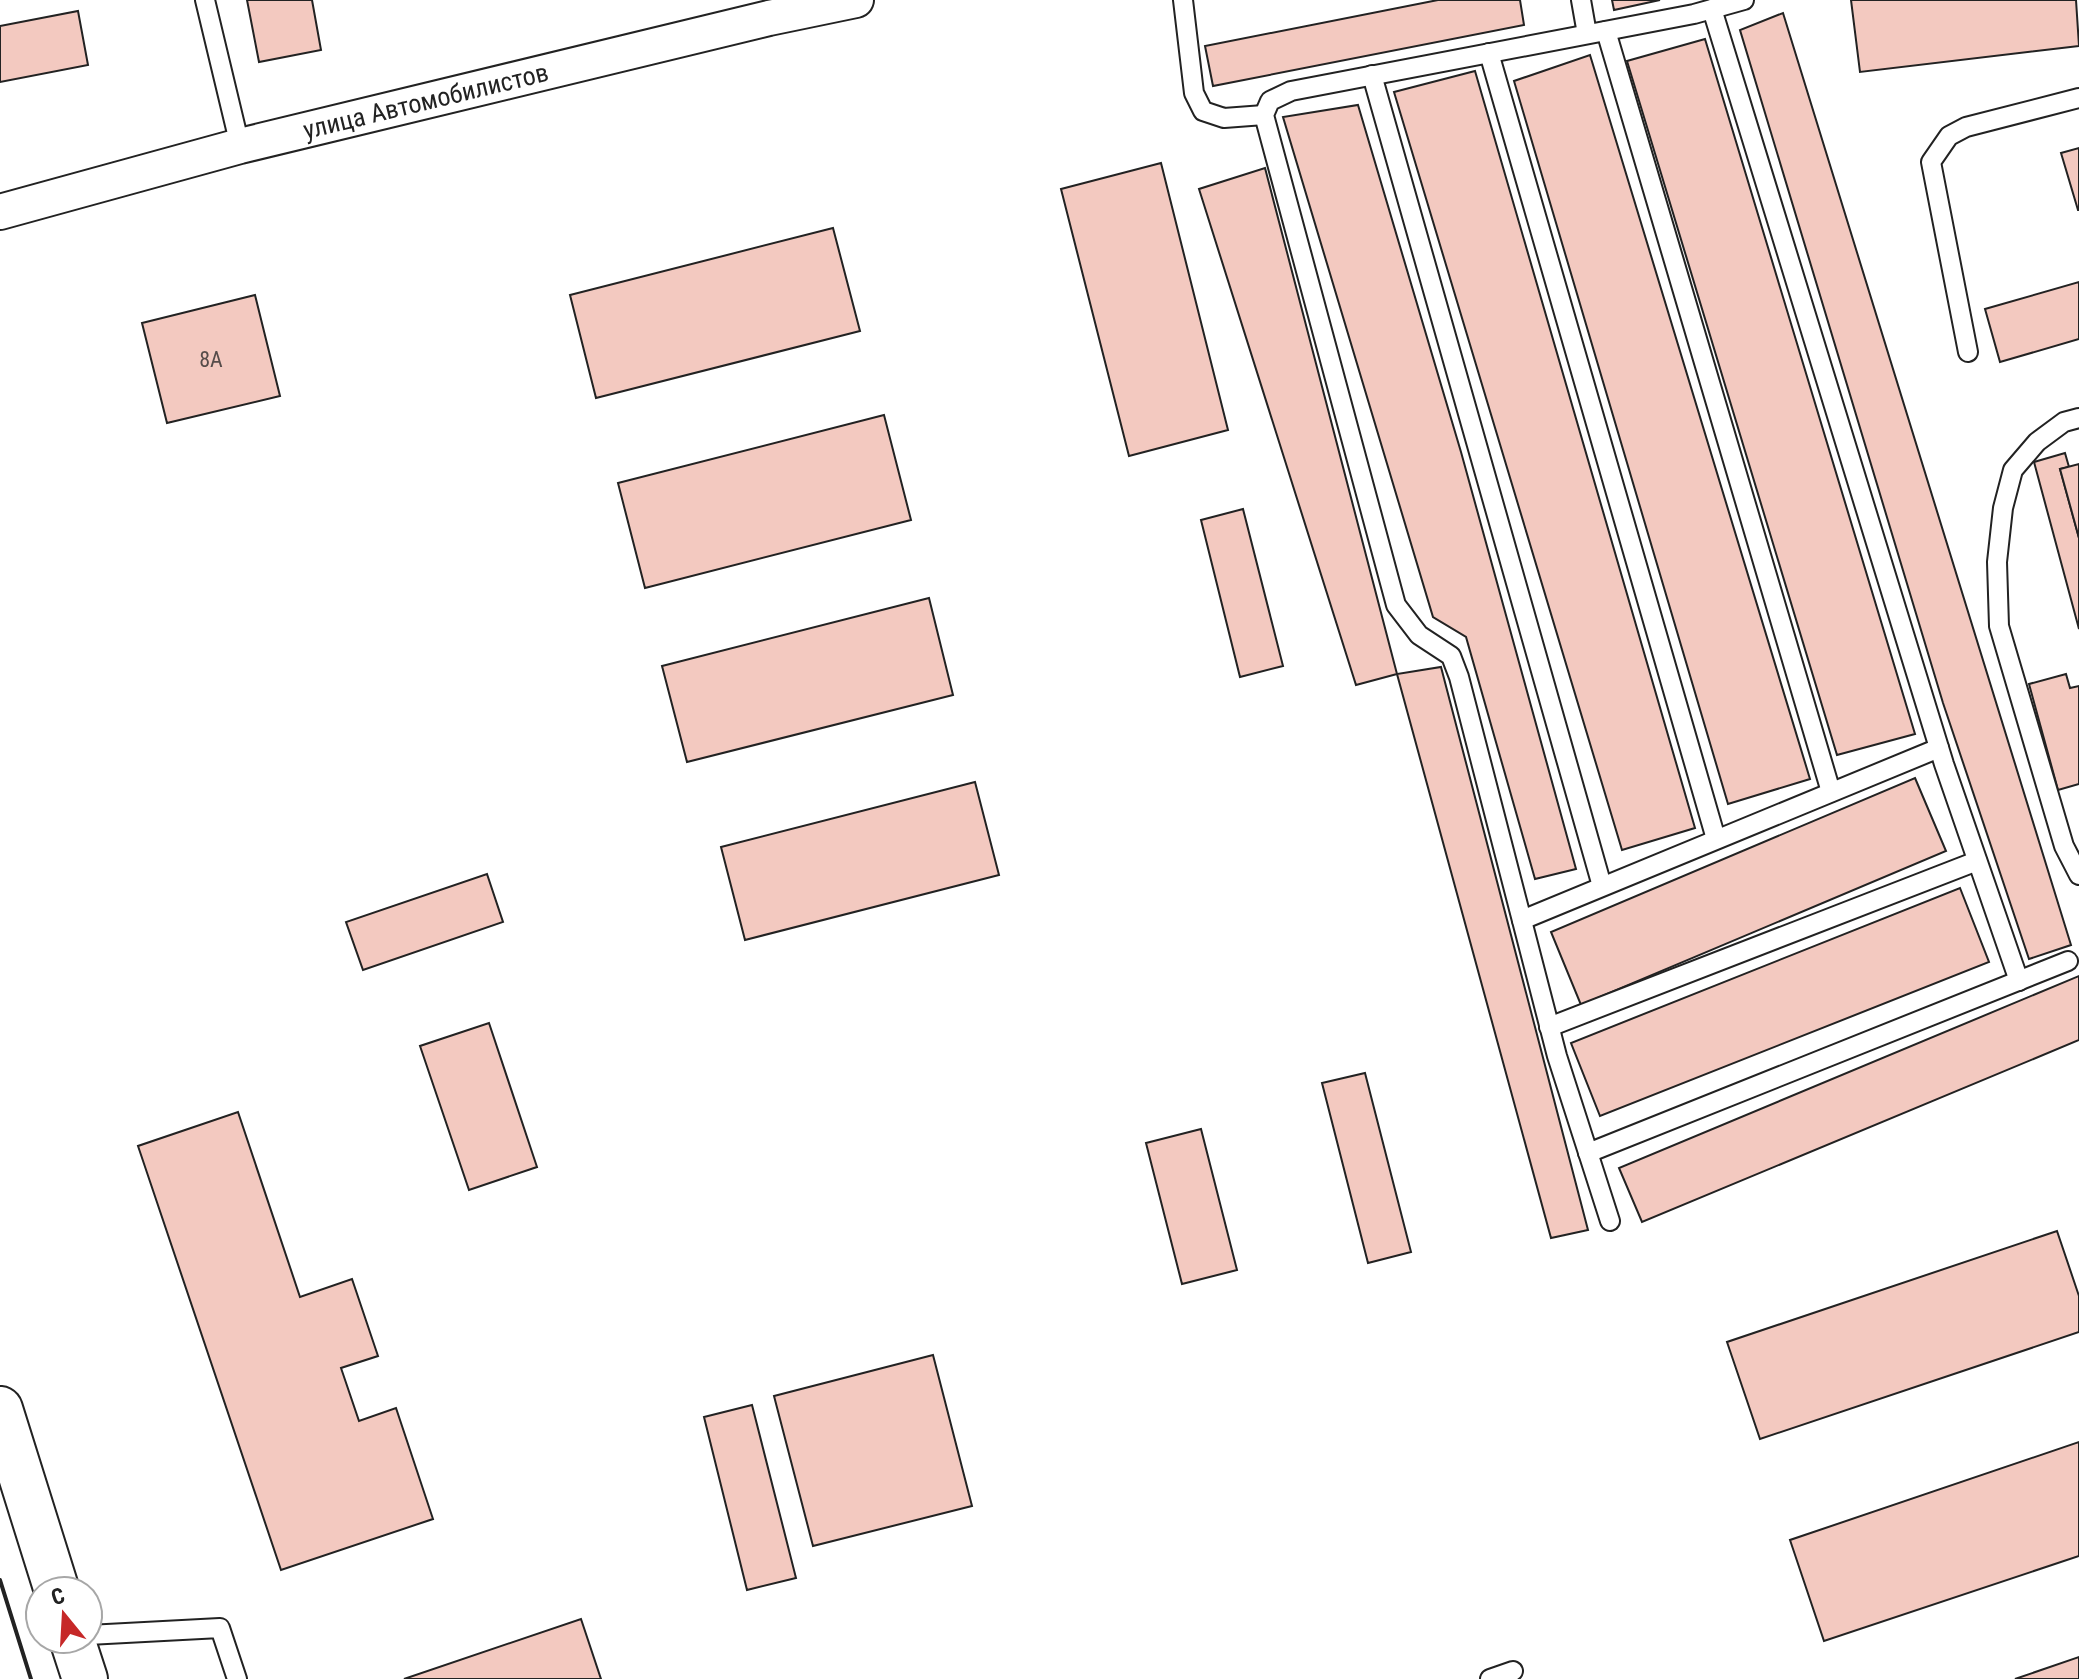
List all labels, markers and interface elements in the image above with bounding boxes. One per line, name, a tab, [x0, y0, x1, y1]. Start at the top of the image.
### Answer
street label: улица Автомобилистов	[300, 57, 551, 145]
house number: 8А	[199, 347, 223, 372]
north arrow	[24, 1575, 104, 1655]
text: С	[48, 1583, 68, 1610]

